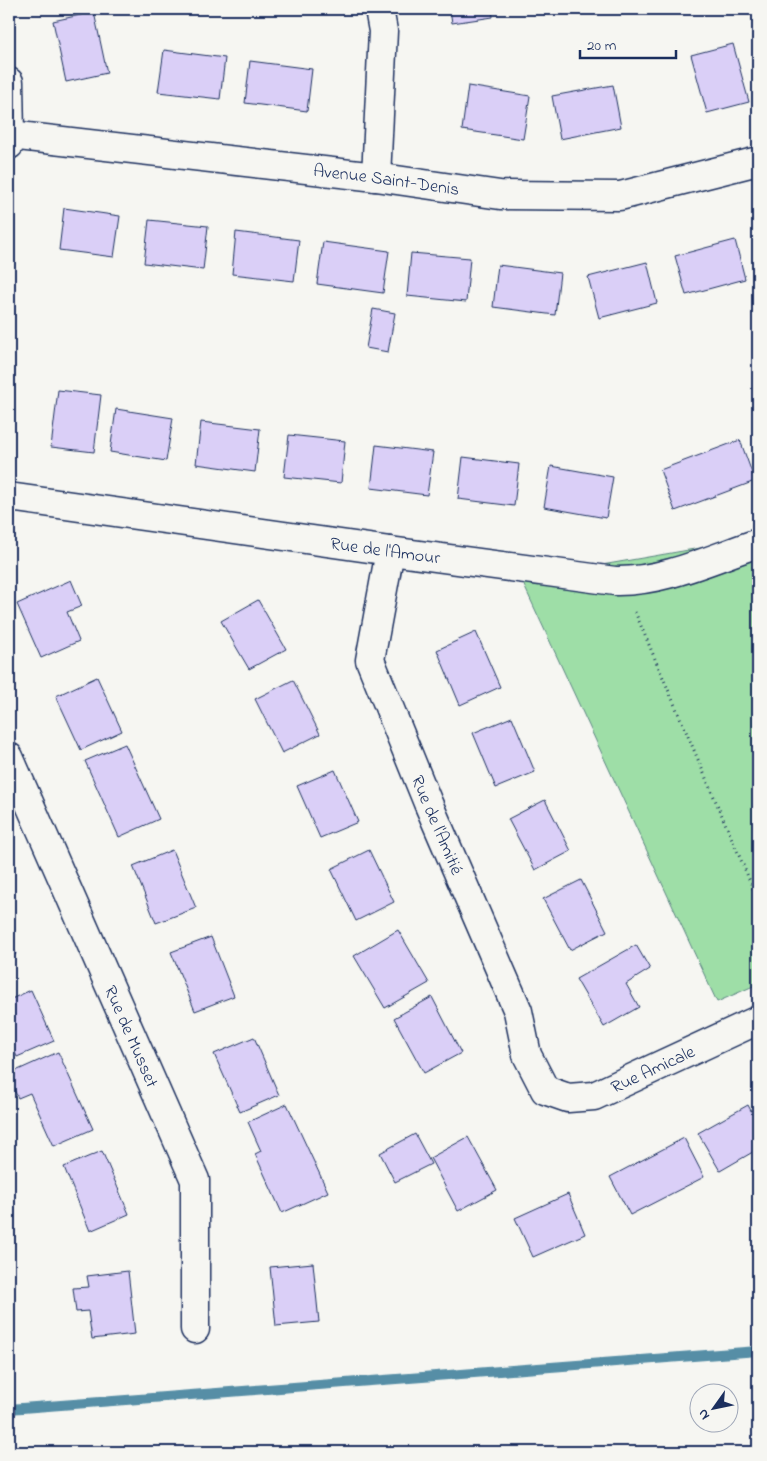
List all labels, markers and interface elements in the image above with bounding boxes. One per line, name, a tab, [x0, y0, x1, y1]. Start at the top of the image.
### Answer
scale bar	[580, 28, 676, 60]
text: 20 m	[587, 35, 617, 57]
street label: Avenue Saint-Denis	[312, 159, 461, 204]
street label: Rue de l'Amour	[328, 532, 442, 573]
street label: Rue de l'Amitié	[403, 772, 469, 880]
street label: Rue de Musset	[96, 982, 164, 1092]
street label: Rue Amicale	[607, 1040, 701, 1101]
north arrow	[690, 1384, 740, 1434]
text: N	[693, 1405, 716, 1424]

